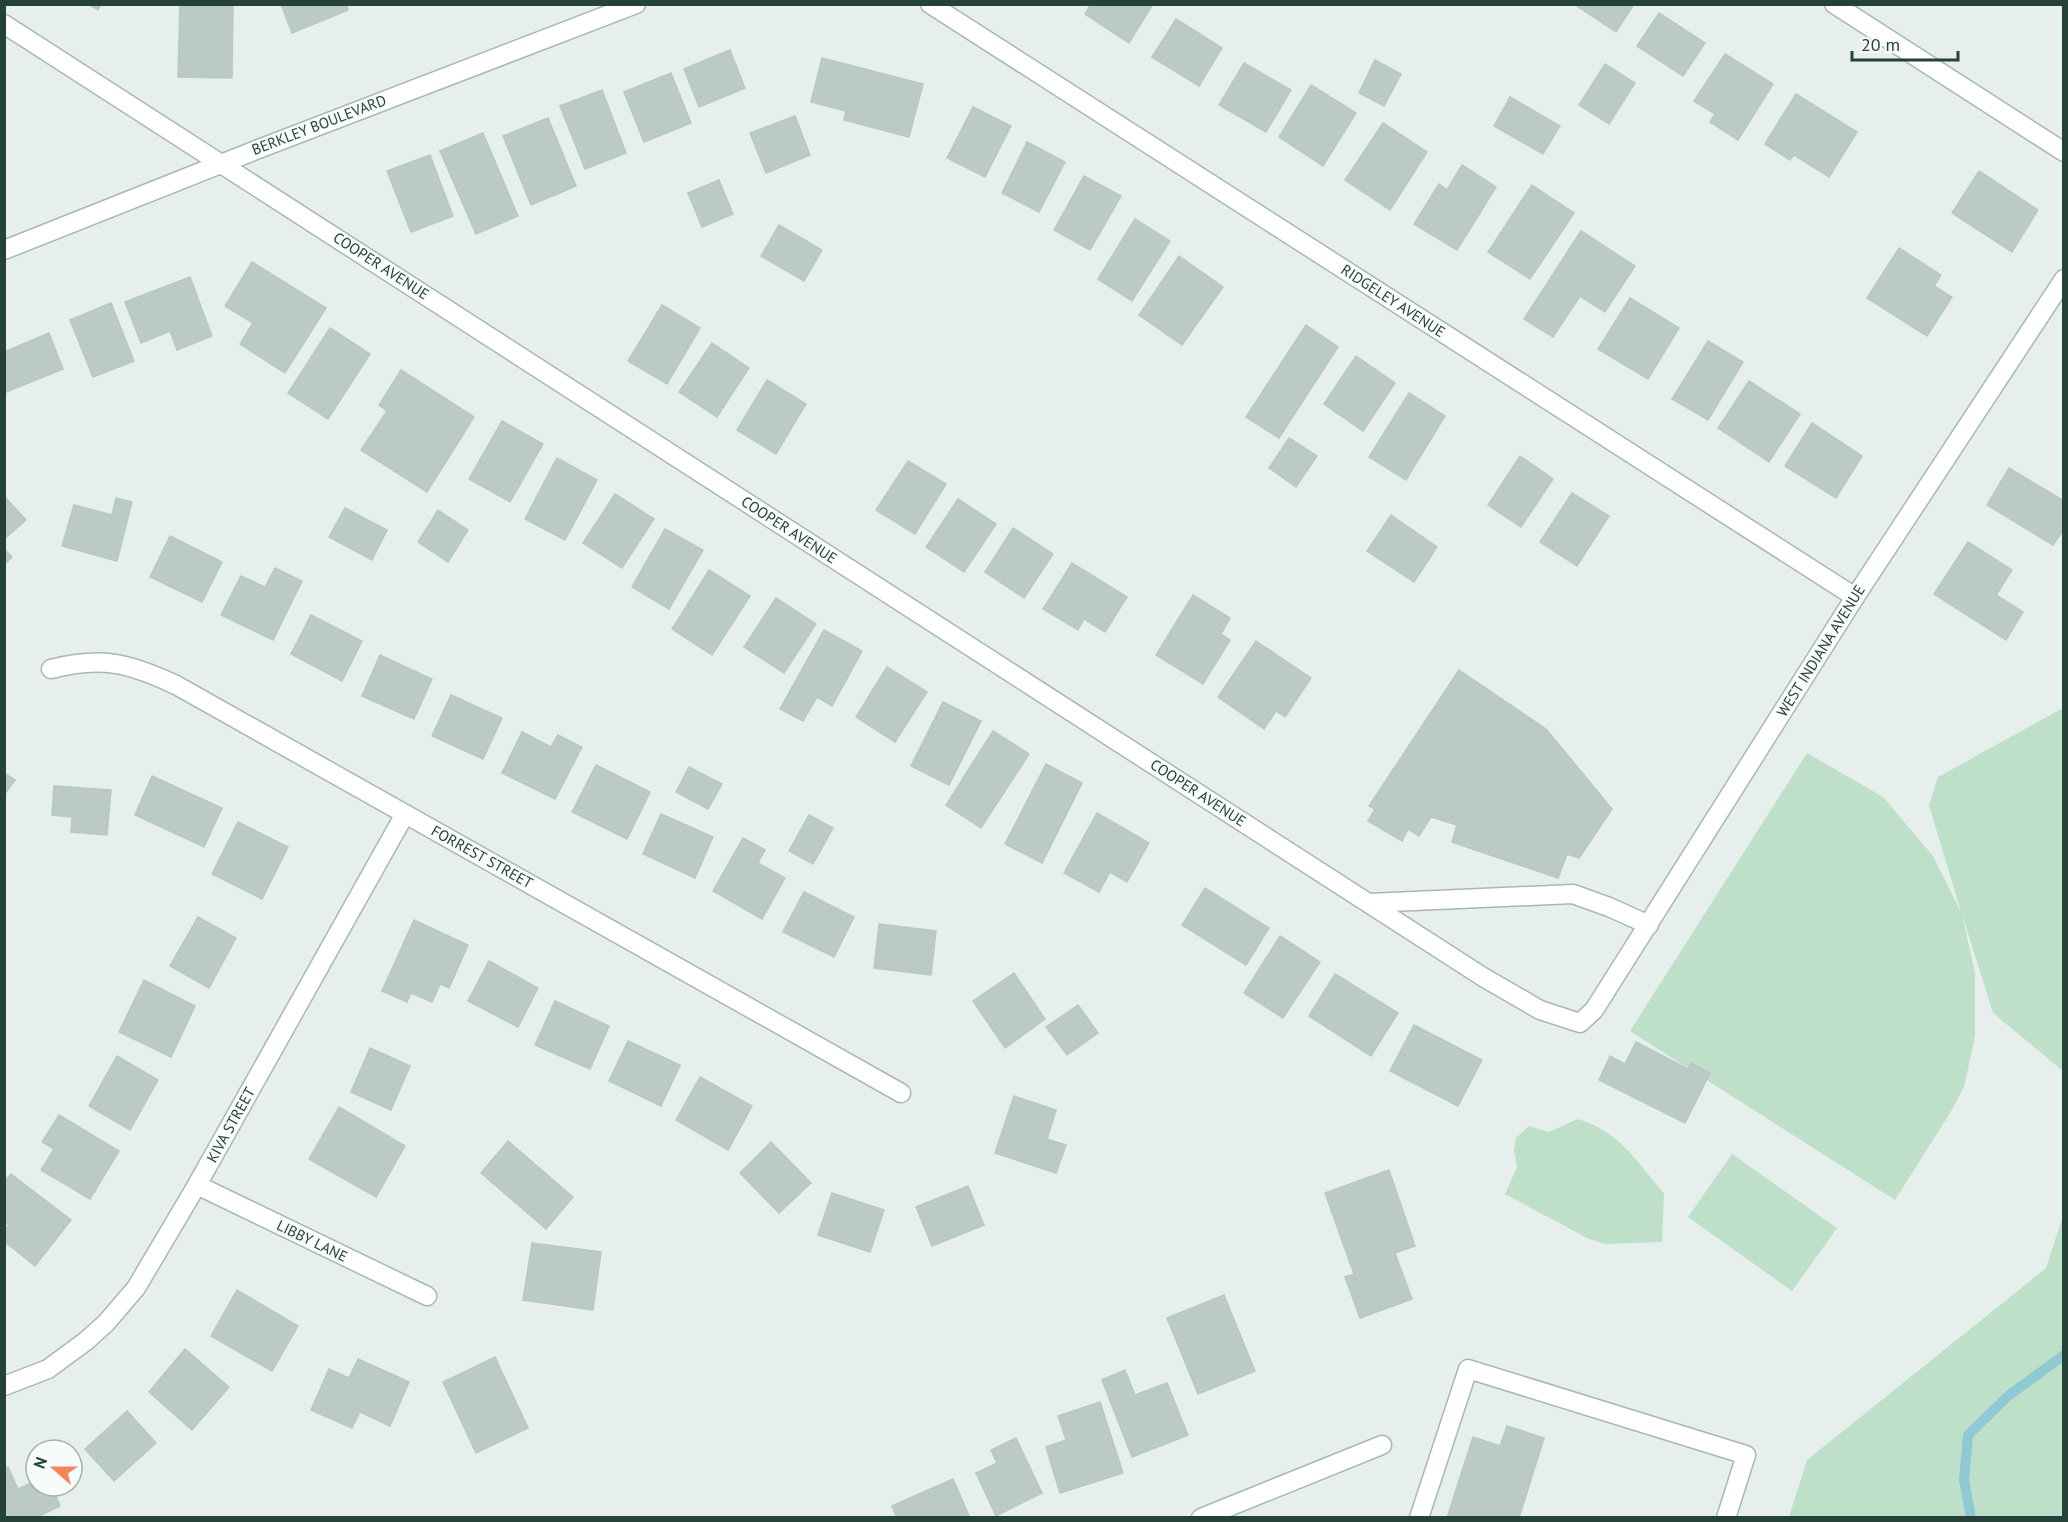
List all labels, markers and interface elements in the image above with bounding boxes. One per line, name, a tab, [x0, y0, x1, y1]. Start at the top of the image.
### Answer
scale bar	[1852, 24, 1958, 62]
text: 20 m	[1861, 33, 1900, 56]
street label: BERKLEY BOULEVARD	[249, 90, 389, 159]
street label: COOPER AVENUE	[330, 228, 433, 304]
street label: RIDGELEY AVENUE	[1338, 260, 1449, 341]
street label: COOPER AVENUE	[738, 492, 841, 568]
street label: WEST INDIANA AVENUE	[1772, 581, 1869, 720]
street label: COOPER AVENUE	[1147, 755, 1250, 831]
street label: FORREST STREET	[428, 821, 537, 893]
street label: KIVA STREET	[202, 1083, 259, 1166]
street label: LIBBY LANE	[274, 1215, 351, 1266]
north arrow	[24, 1438, 84, 1498]
text: N	[29, 1454, 51, 1471]

